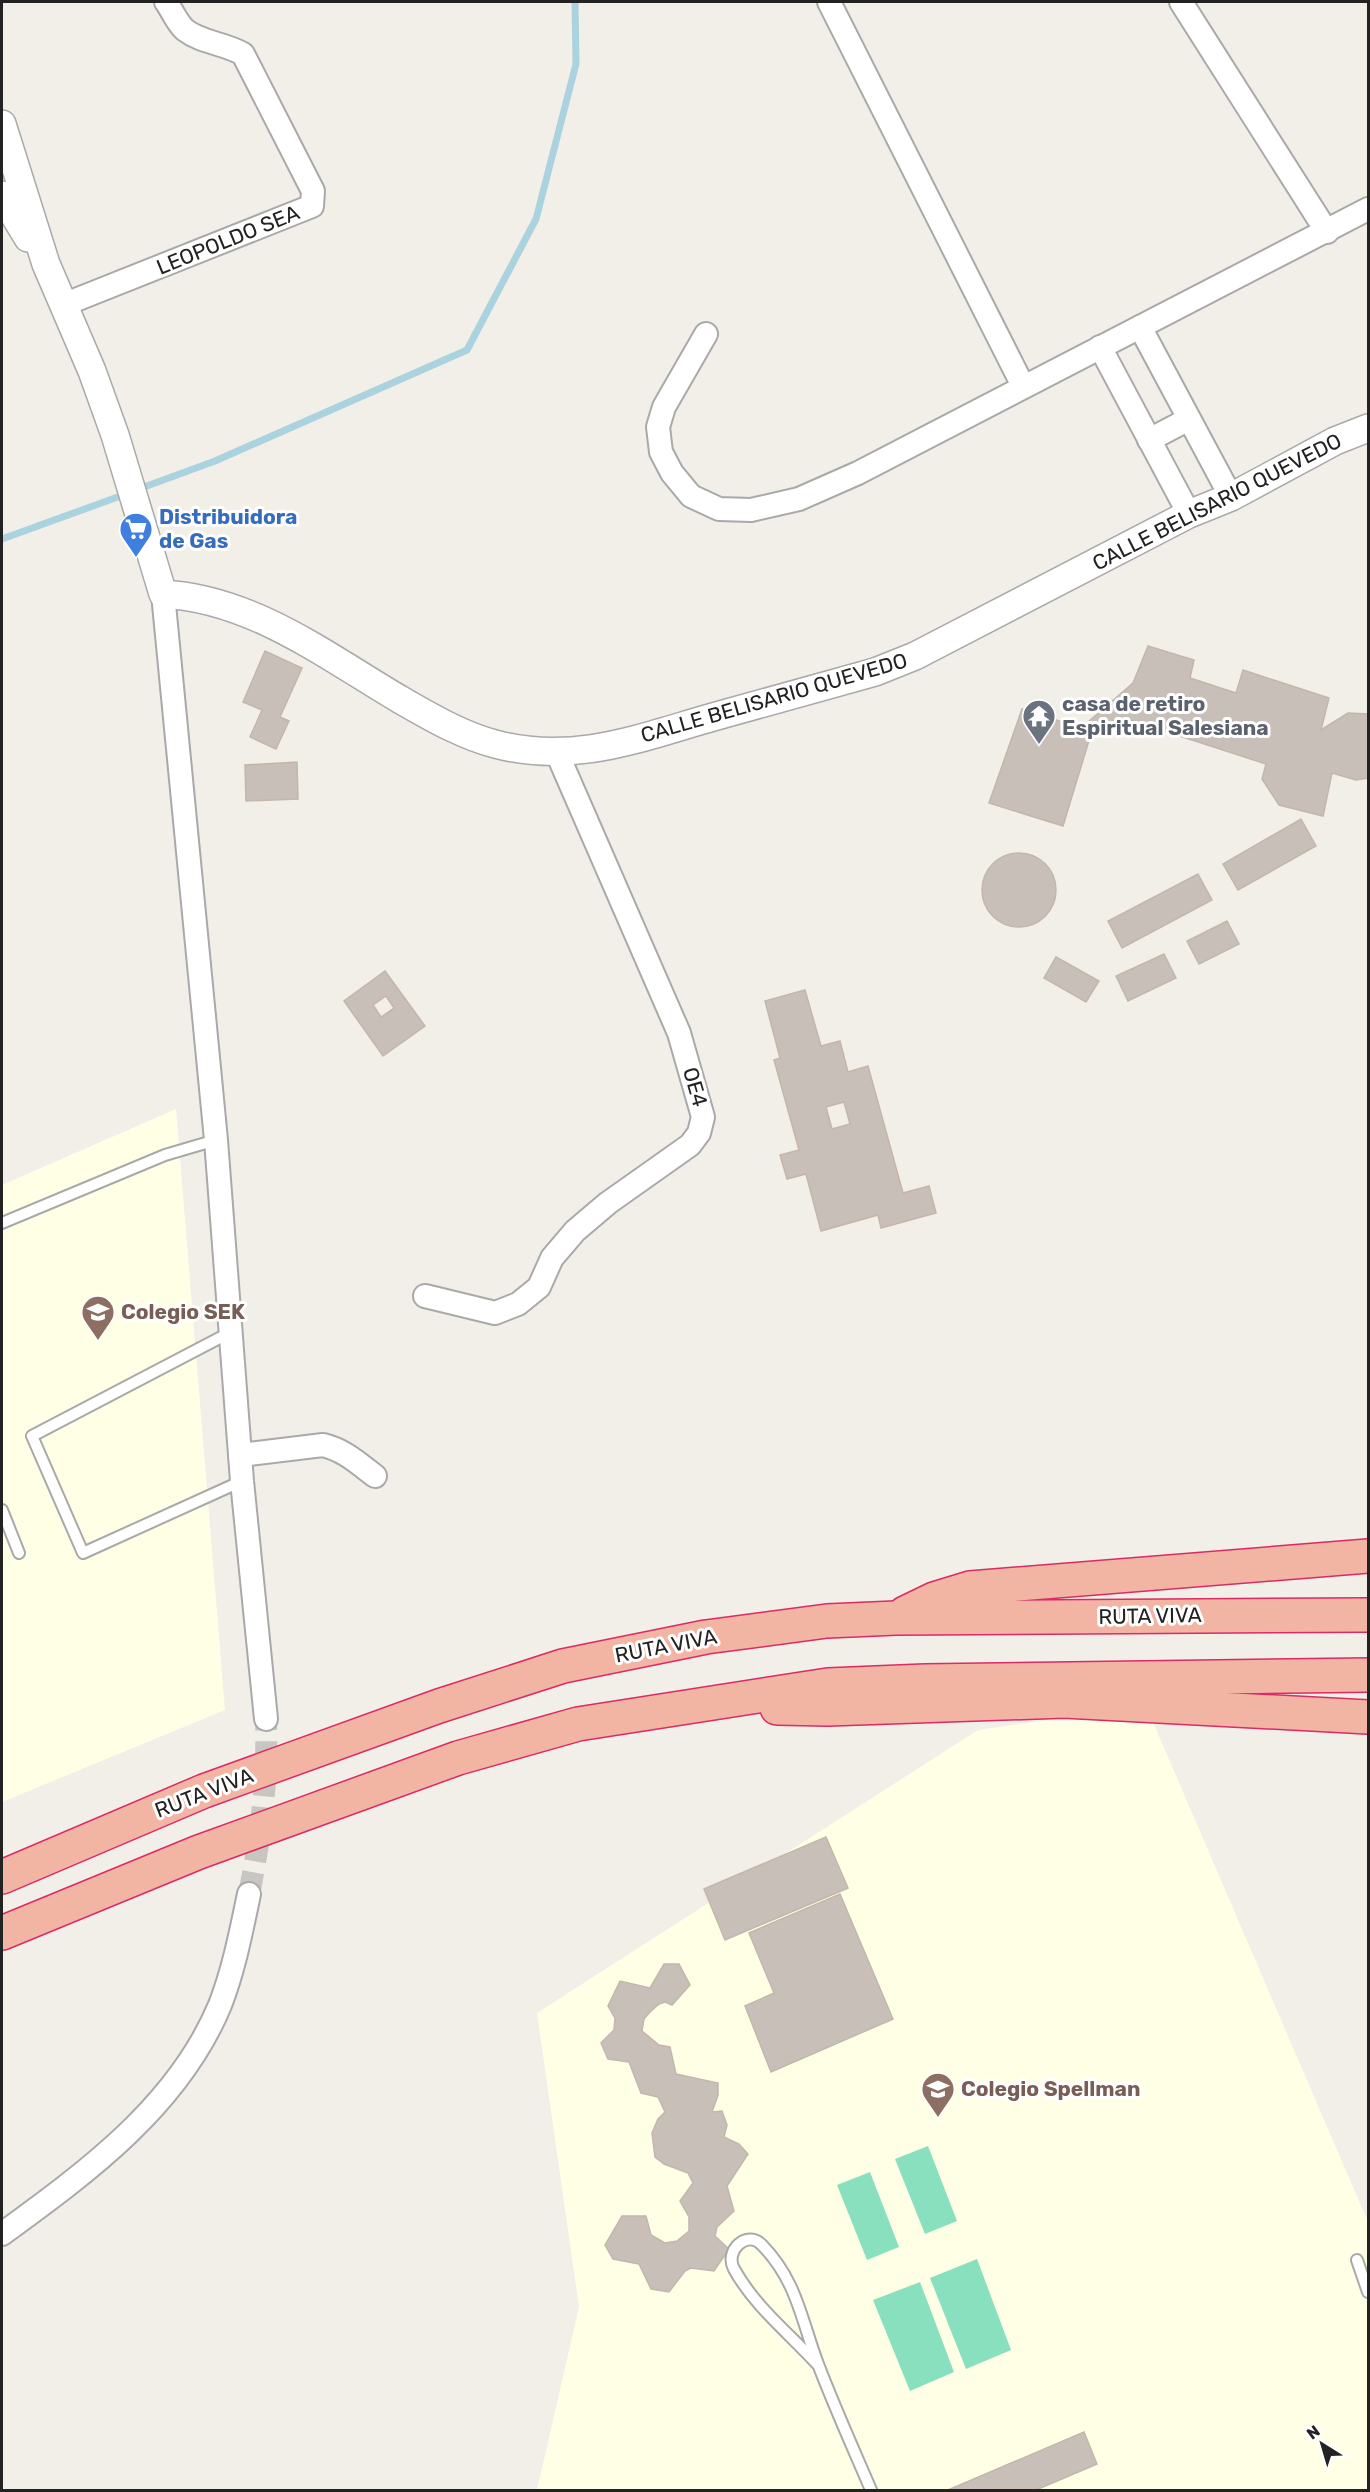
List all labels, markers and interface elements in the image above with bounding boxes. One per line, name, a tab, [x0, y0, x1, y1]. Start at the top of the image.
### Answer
street label: LEOPOLDO SEA	[153, 200, 303, 280]
street label: CALLE BELISARIO QUEVEDO	[1088, 428, 1345, 575]
place label: Distribuidora de Gas	[159, 504, 298, 553]
supermarket icon: Distribuidora de Gas	[118, 511, 154, 558]
street label: CALLE BELISARIO QUEVEDO	[638, 647, 910, 748]
place label: casa de retiro Espiritual Salesiana	[1062, 691, 1269, 740]
temple icon: casa de retiro Espiritual Salesiana	[1021, 698, 1057, 745]
street label: OE4	[678, 1064, 713, 1109]
school or university icon: Colegio SEK	[80, 1294, 116, 1341]
place label: Colegio SEK	[121, 1299, 245, 1324]
street label: RUTA VIVA	[1098, 1602, 1202, 1629]
street label: RUTA VIVA	[613, 1623, 719, 1668]
street label: RUTA VIVA	[151, 1762, 257, 1823]
school or university icon: Colegio Spellman	[920, 2071, 956, 2118]
place label: Colegio Spellman	[961, 2076, 1140, 2101]
north arrow	[1292, 2414, 1352, 2474]
text: N	[1303, 2421, 1324, 2443]

